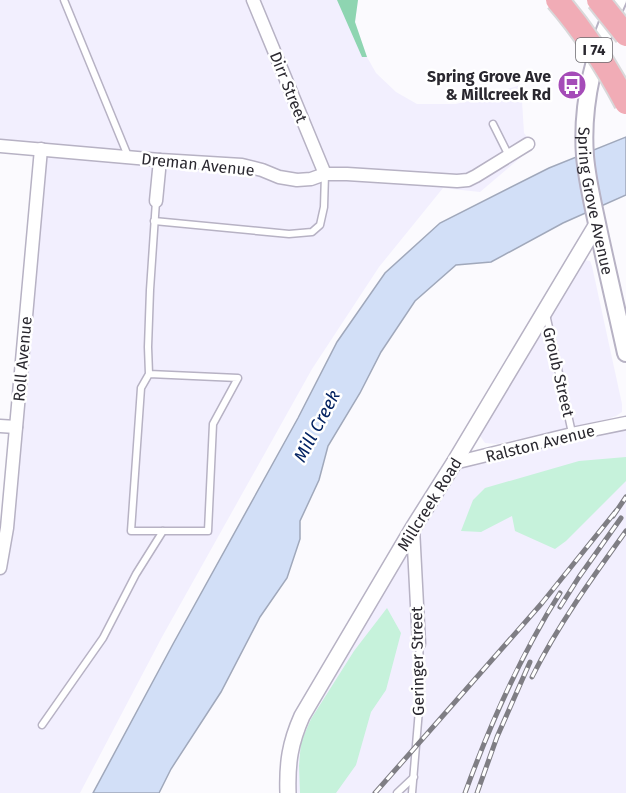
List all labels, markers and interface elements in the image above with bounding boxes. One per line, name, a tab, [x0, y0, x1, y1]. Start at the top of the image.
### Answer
road number: I 74	[576, 38, 612, 62]
street label: Dirr Street	[266, 49, 311, 126]
place label: Spring Grove Ave & Millcreek Rd	[427, 67, 551, 104]
bus stop icon: Spring Grove Ave & Millcreek Rd	[556, 69, 588, 101]
street label: Spring Grove Avenue	[574, 127, 617, 277]
street label: Dreman Avenue	[140, 149, 256, 180]
street label: Roll Avenue	[9, 316, 36, 402]
street label: Groub Street	[539, 325, 578, 419]
water label: Mill Creek	[289, 386, 345, 466]
street label: Ralston Avenue	[484, 421, 597, 466]
street label: Millcreek Road	[393, 454, 466, 554]
street label: Geringer Street	[407, 606, 428, 716]

